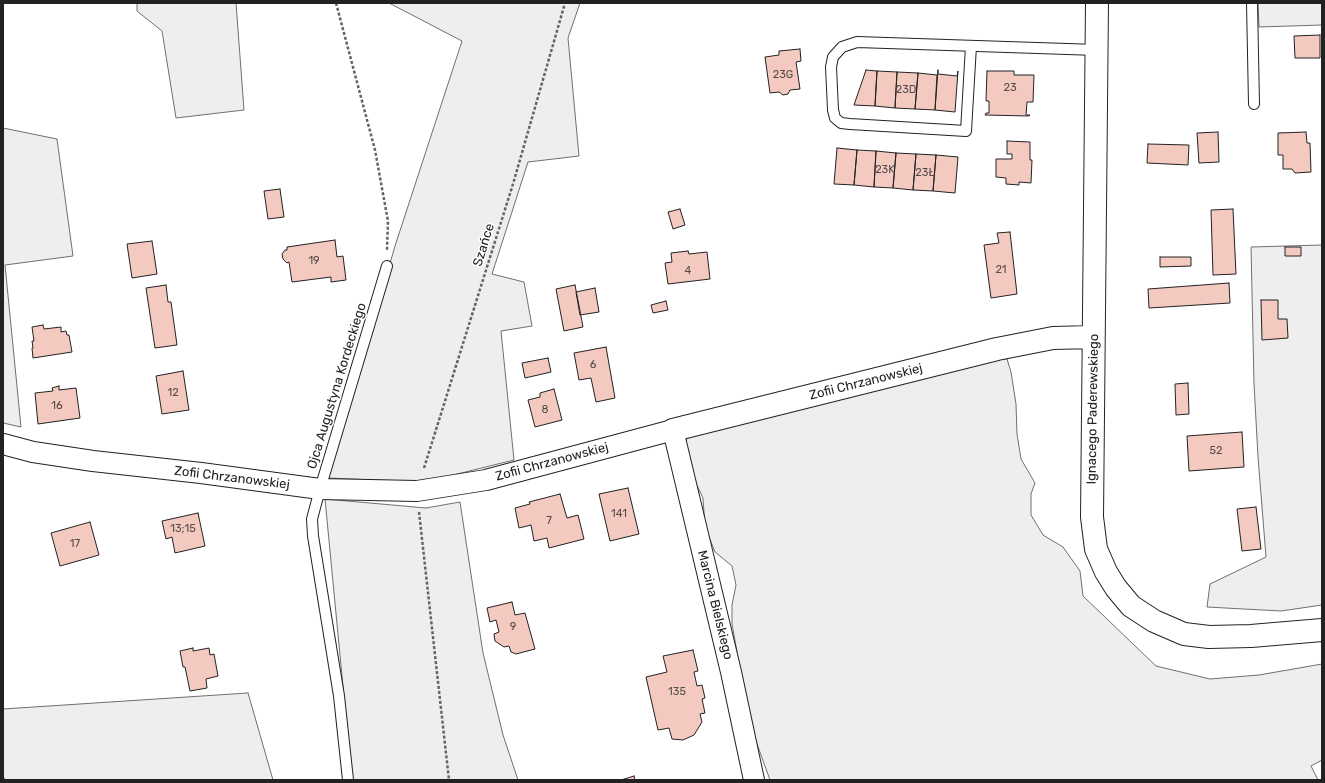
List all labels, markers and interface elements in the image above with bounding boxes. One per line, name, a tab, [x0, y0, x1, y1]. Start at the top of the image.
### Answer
house number: 23G	[773, 68, 793, 82]
house number: 23	[1003, 81, 1017, 95]
house number: 23D	[896, 83, 916, 97]
house number: 23K	[875, 163, 895, 177]
house number: 23Ł	[915, 166, 935, 180]
street label: Szańce	[470, 222, 498, 268]
house number: 19	[308, 254, 320, 268]
house number: 21	[995, 263, 1007, 277]
house number: 4	[685, 264, 691, 278]
street label: Ojca Augustyna Kordeckiego	[304, 301, 370, 471]
street label: Ignacego Paderewskiego	[1084, 333, 1102, 485]
house number: 6	[590, 358, 596, 372]
street label: Zofii Chrzanowskiej	[808, 360, 924, 404]
house number: 12	[167, 386, 179, 400]
house number: 16	[51, 399, 63, 413]
house number: 8	[542, 403, 548, 417]
street label: Zofii Chrzanowskiej	[494, 439, 610, 485]
house number: 52	[1210, 444, 1222, 458]
street label: Zofii Chrzanowskiej	[173, 463, 291, 493]
house number: 141	[611, 507, 627, 521]
house number: 7	[546, 514, 552, 528]
house number: 13;15	[170, 522, 196, 536]
house number: 17	[70, 537, 80, 551]
street label: Marcina Bielskiego	[694, 549, 736, 661]
house number: 9	[510, 620, 516, 634]
house number: 135	[668, 685, 686, 699]

